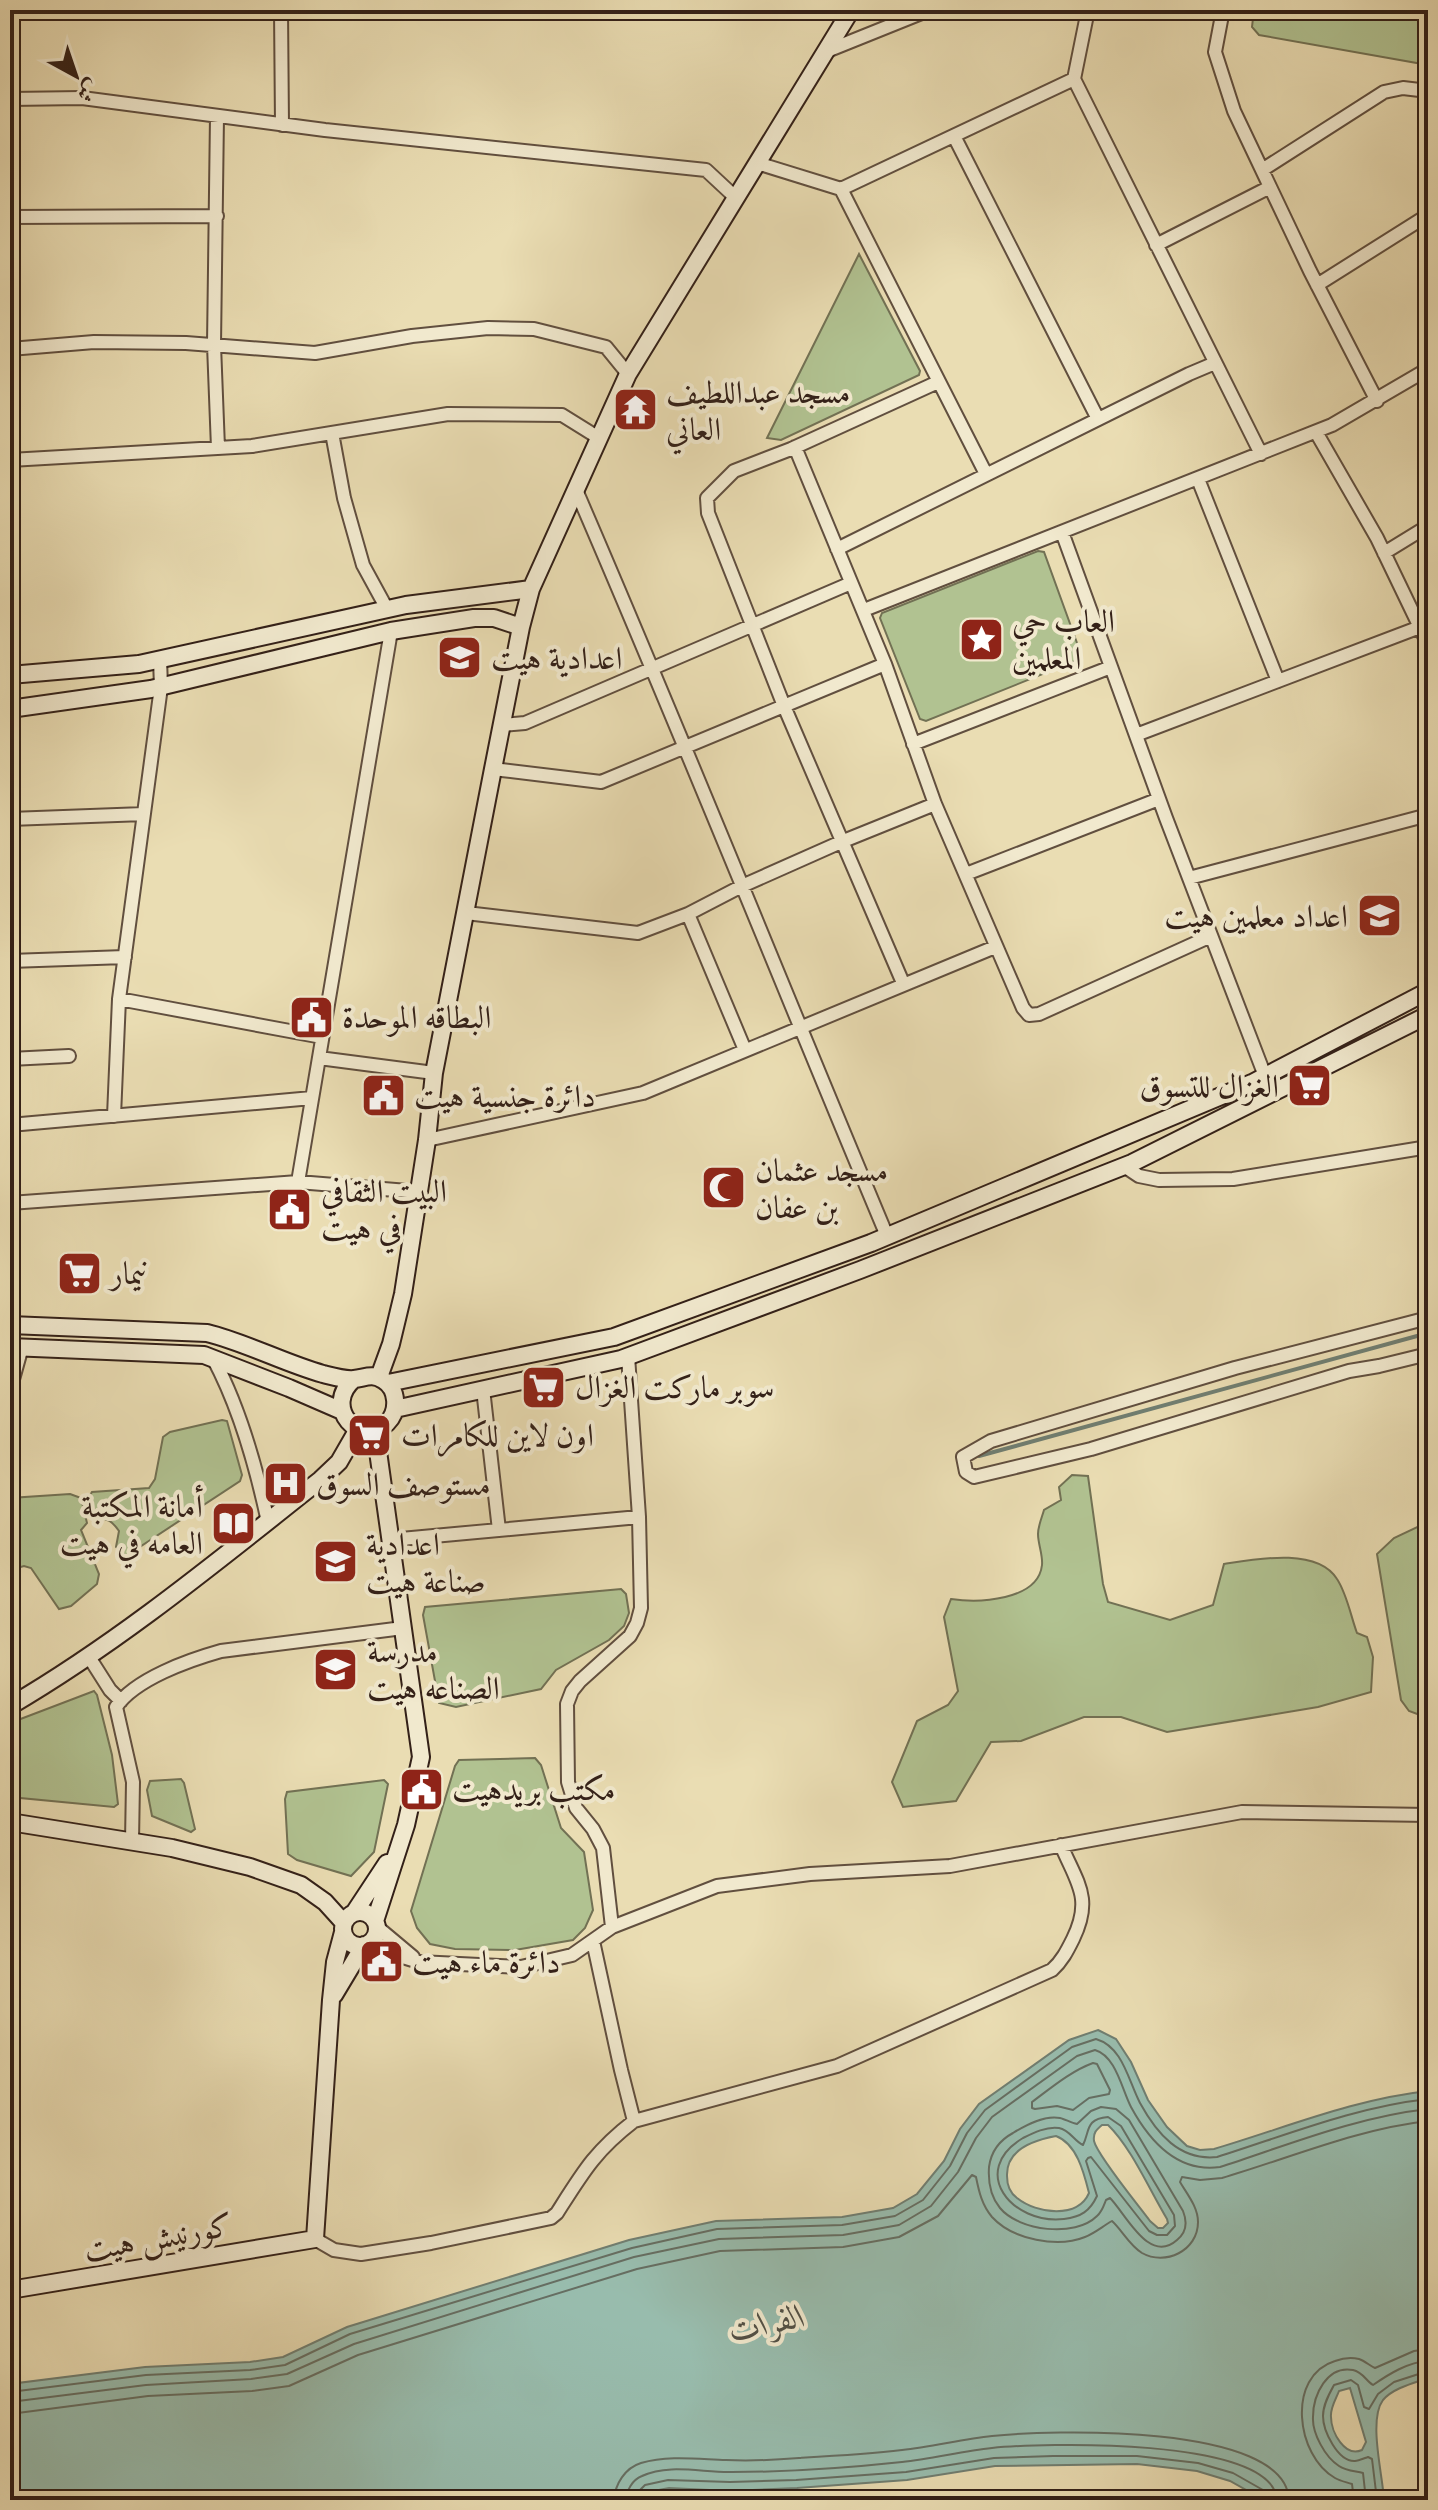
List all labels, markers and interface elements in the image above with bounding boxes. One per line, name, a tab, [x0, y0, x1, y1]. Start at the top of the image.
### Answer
north arrow	[36, 36, 116, 116]
text: ش	[71, 74, 106, 108]
place label: مسجد عبداللطيف العاني	[666, 373, 851, 455]
temple icon: مسجد عبداللطيف العاني	[611, 386, 659, 434]
place label: العاب حي المعلمين	[1012, 602, 1115, 678]
place icon: العاب حي المعلمين	[957, 615, 1005, 663]
school or university icon: اعدادية هيت	[436, 634, 484, 682]
place label: اعدادية هيت	[491, 639, 622, 678]
school or university icon: اعداد معلمين هيت	[1355, 892, 1403, 940]
place label: اعداد معلمين هيت	[1164, 897, 1348, 936]
public building icon: البطاقه الموحدة	[287, 993, 335, 1041]
place label: البطاقه الموحدة	[342, 998, 491, 1037]
supermarket icon: الغزال للتسوق	[1286, 1062, 1334, 1110]
place label: الغزال للتسوق	[1140, 1067, 1279, 1107]
public building icon: دائرة جنسية هيت	[359, 1072, 407, 1120]
place label: دائرة جنسية هيت	[414, 1077, 596, 1116]
place label: مسجد عثمان بن عفان	[755, 1151, 888, 1227]
mosque icon: مسجد عثمان بن عفان	[700, 1164, 748, 1212]
place label: البيت الثقافي في هيت	[321, 1172, 447, 1254]
public building icon: البيت الثقافي في هيت	[266, 1185, 314, 1233]
supermarket icon: نيمار	[55, 1249, 103, 1297]
place label: نيمار	[107, 1254, 147, 1293]
supermarket icon: سوبر ماركت الغزال	[520, 1363, 568, 1411]
place label: سوبر ماركت الغزال	[575, 1368, 775, 1408]
supermarket icon: اون لاين للكامرات	[346, 1411, 394, 1459]
place label: اون لاين للكامرات	[401, 1416, 594, 1457]
hospital icon: مستوصف السوق	[261, 1460, 309, 1508]
place label: مستوصف السوق	[316, 1465, 491, 1504]
place label: أمانة المكتبة العامه في هيت	[60, 1484, 203, 1569]
library icon: أمانة المكتبة العامه في هيت	[210, 1500, 258, 1548]
place label: اعدادية صناعة هيت	[366, 1525, 486, 1601]
school or university icon: اعدادية صناعة هيت	[311, 1538, 359, 1586]
place label: مدرسة الصناعه هيت	[367, 1632, 500, 1708]
school or university icon: مدرسة الصناعه هيت	[312, 1645, 360, 1693]
public building icon: مكتب بريدهيت	[397, 1765, 445, 1813]
place label: مكتب بريدهيت	[452, 1770, 615, 1809]
public building icon: دائرة ماء هيت	[357, 1938, 405, 1986]
place label: دائرة ماء هيت	[412, 1943, 560, 1982]
street label: كورنيش هيت	[81, 2205, 236, 2272]
water label: الفرات	[725, 2294, 809, 2351]

